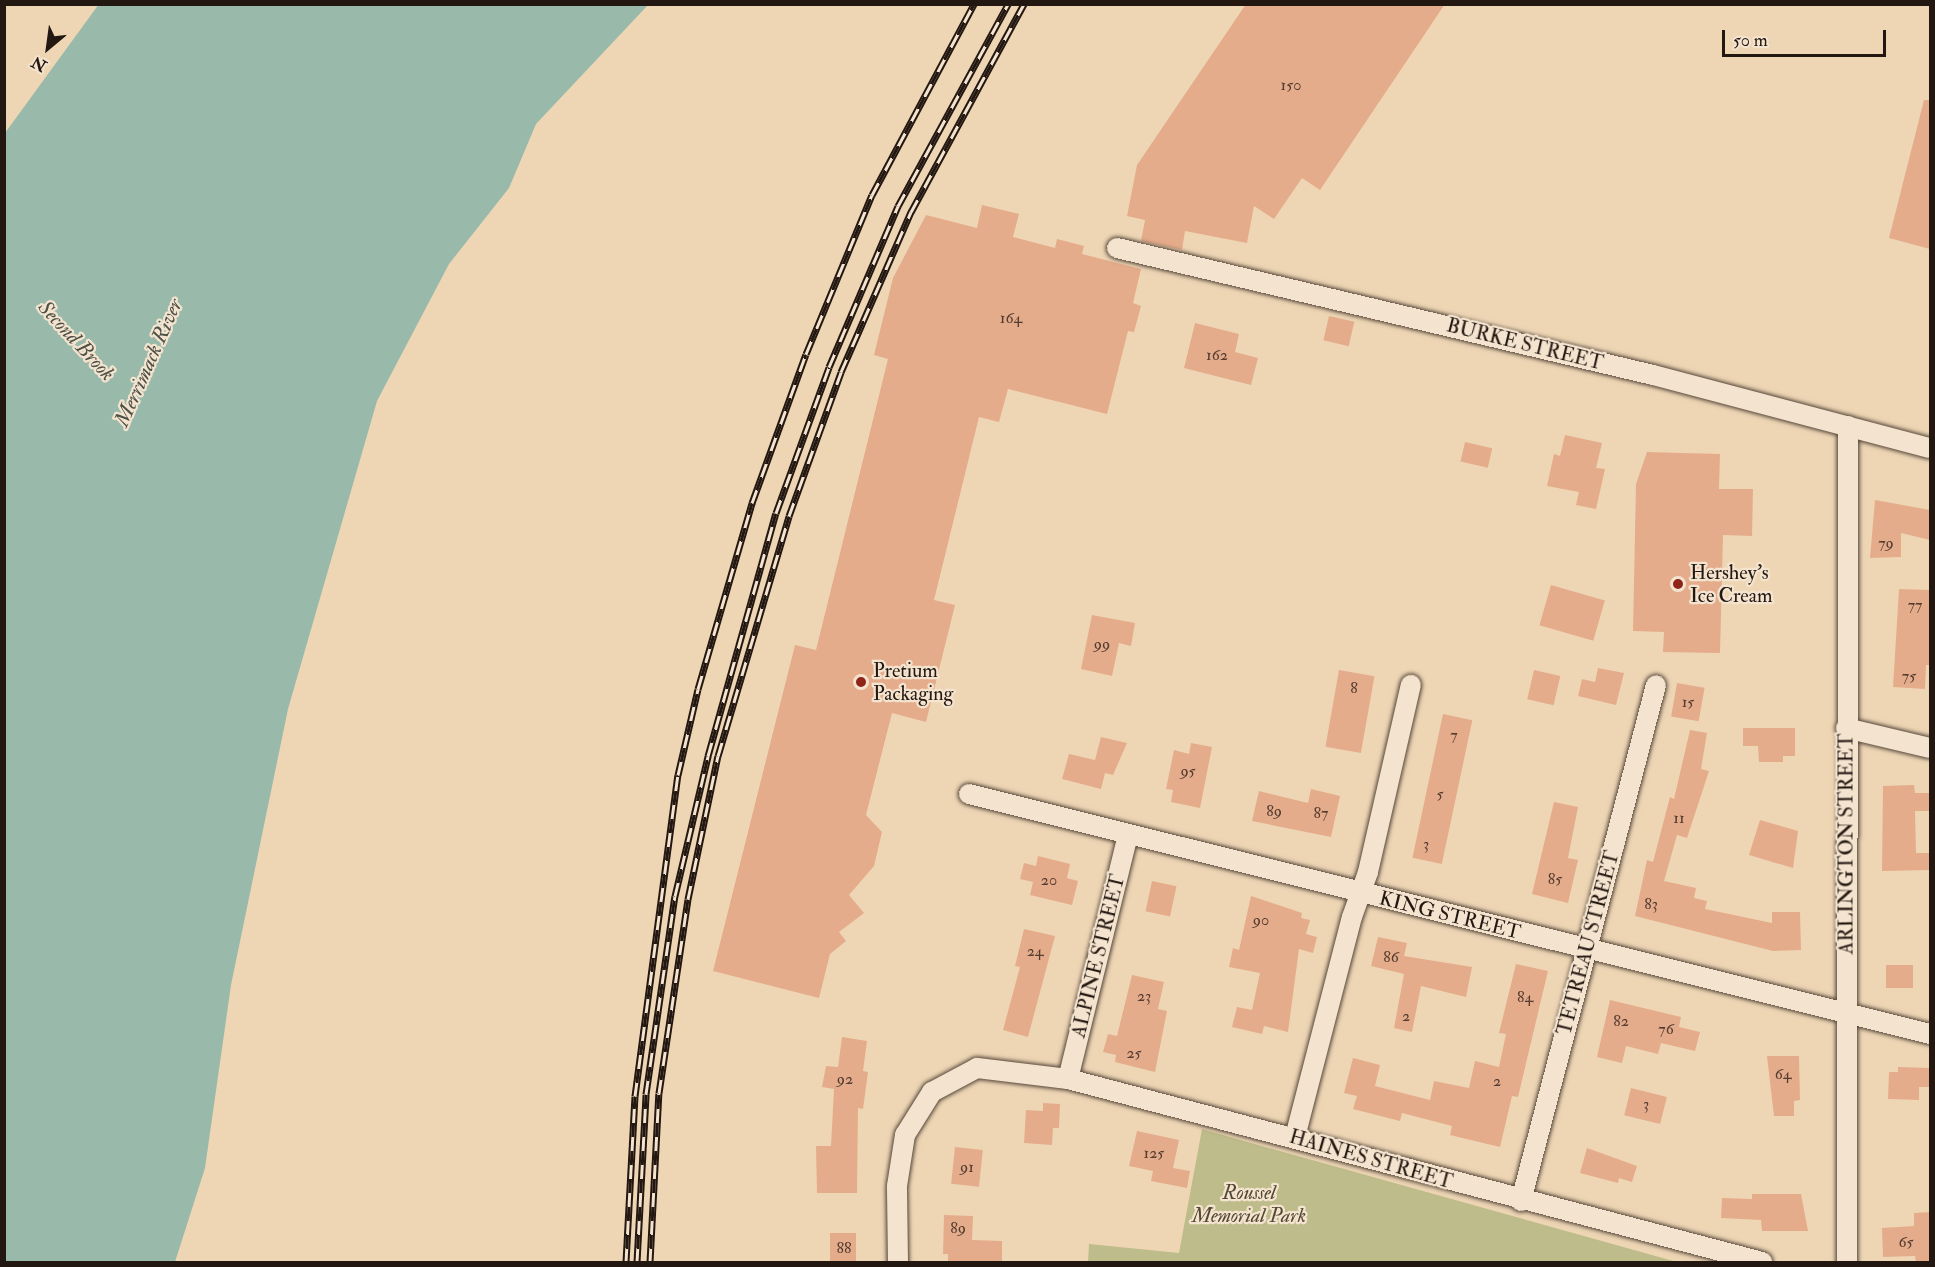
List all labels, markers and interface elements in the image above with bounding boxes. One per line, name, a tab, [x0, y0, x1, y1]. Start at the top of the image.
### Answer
north arrow	[18, 18, 78, 78]
scale bar	[1725, 18, 1888, 56]
text: 50 m	[1733, 29, 1768, 52]
text: N	[28, 52, 50, 76]
house number: 150	[1281, 75, 1301, 95]
water label: Merrimack River	[110, 295, 188, 431]
water label: Second Brook	[32, 296, 120, 386]
house number: 164	[1000, 308, 1022, 328]
street label: BURKE STREET	[1444, 313, 1606, 375]
house number: 162	[1206, 345, 1228, 365]
house number: 79	[1878, 533, 1894, 553]
place label: Hershey's Ice Cream	[1690, 560, 1772, 607]
marker: Hershey's Ice Cream	[1671, 577, 1685, 591]
house number: 77	[1908, 595, 1922, 615]
house number: 99	[1094, 634, 1110, 654]
place label: Pretium Packaging	[873, 658, 953, 705]
house number: 75	[1902, 666, 1916, 686]
marker: Pretium Packaging	[854, 675, 868, 689]
house number: 8	[1350, 678, 1358, 698]
house number: 15	[1682, 692, 1694, 712]
house number: 7	[1450, 725, 1458, 745]
street label: ARLINGTON STREET	[1834, 734, 1858, 954]
house number: 95	[1180, 761, 1196, 781]
house number: 5	[1436, 784, 1444, 804]
house number: 89	[1266, 801, 1282, 821]
house number: 87	[1314, 803, 1328, 823]
house number: 11	[1673, 808, 1685, 828]
house number: 3	[1423, 834, 1429, 854]
street label: TETREAU STREET	[1552, 848, 1624, 1038]
house number: 85	[1548, 869, 1562, 889]
house number: 20	[1041, 870, 1057, 890]
street label: ALPINE STREET	[1066, 872, 1130, 1040]
street label: KING STREET	[1377, 886, 1523, 944]
house number: 83	[1644, 894, 1658, 914]
house number: 90	[1253, 910, 1269, 930]
house number: 24	[1027, 941, 1043, 961]
house number: 86	[1383, 947, 1399, 967]
house number: 23	[1137, 986, 1151, 1006]
house number: 84	[1517, 987, 1533, 1007]
house number: 2	[1402, 1006, 1410, 1026]
house number: 82	[1613, 1011, 1629, 1031]
house number: 76	[1658, 1019, 1674, 1039]
house number: 25	[1126, 1043, 1142, 1063]
house number: 64	[1775, 1064, 1791, 1084]
house number: 92	[837, 1069, 853, 1089]
house number: 2	[1493, 1071, 1501, 1091]
house number: 3	[1643, 1094, 1649, 1114]
street label: HAINES STREET	[1287, 1124, 1455, 1194]
house number: 125	[1144, 1143, 1164, 1163]
house number: 91	[960, 1157, 974, 1177]
park label: Roussel Memorial Park	[1192, 1180, 1306, 1227]
house number: 89	[950, 1218, 966, 1238]
house number: 65	[1898, 1232, 1914, 1252]
house number: 88	[836, 1238, 852, 1258]

